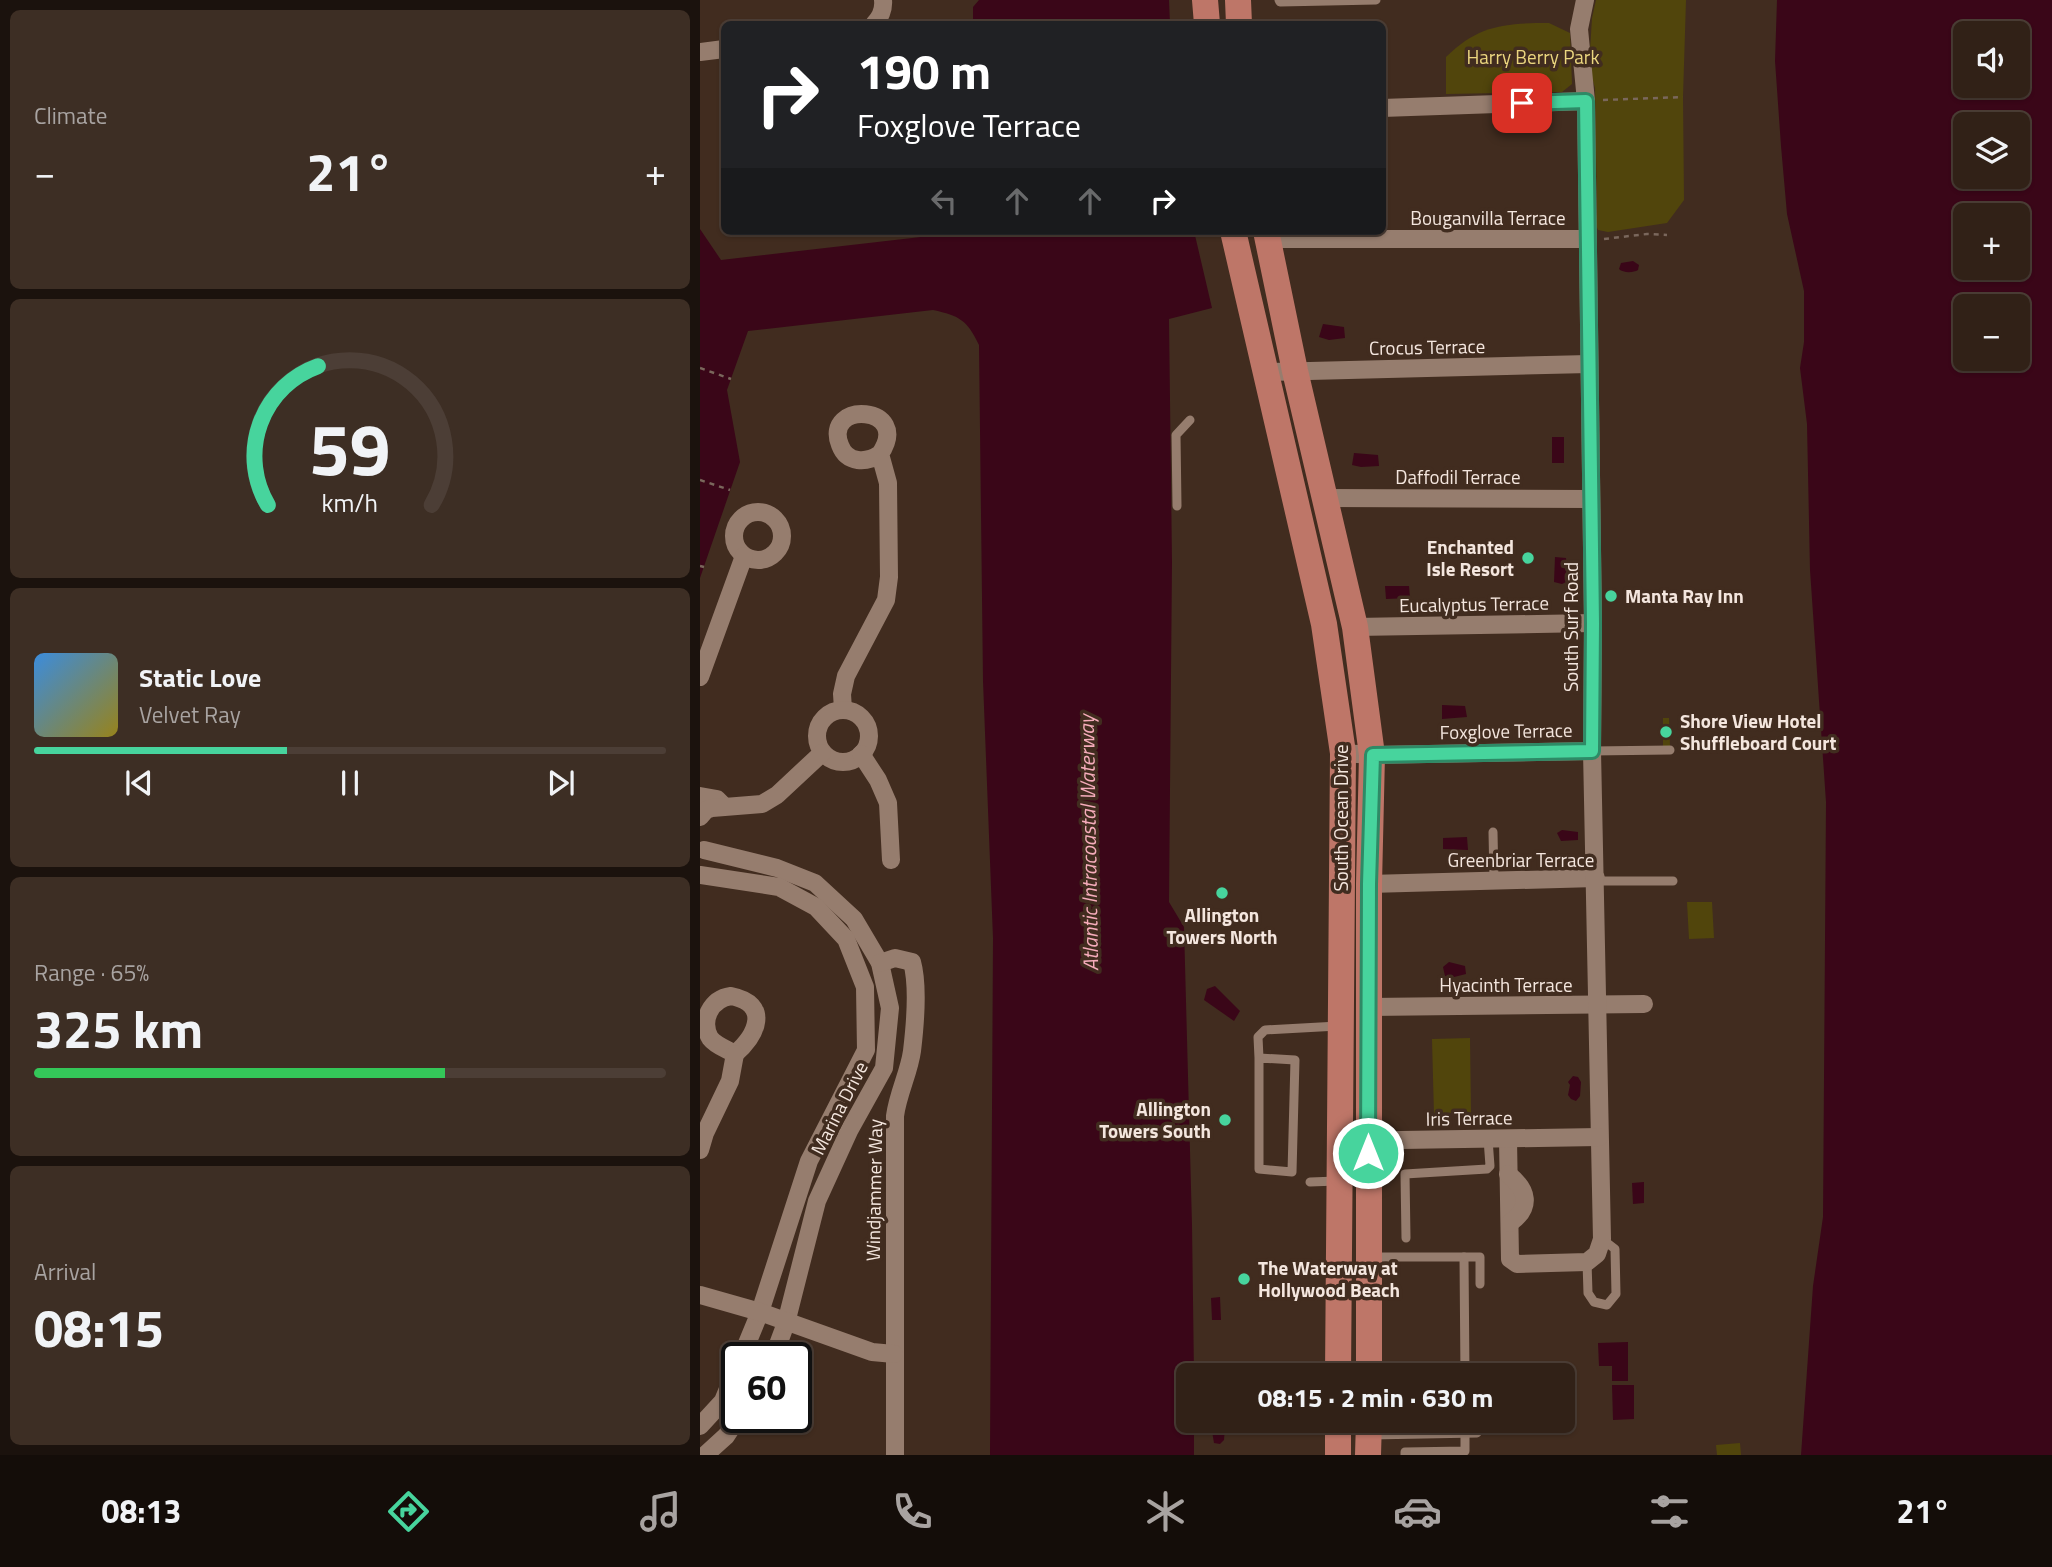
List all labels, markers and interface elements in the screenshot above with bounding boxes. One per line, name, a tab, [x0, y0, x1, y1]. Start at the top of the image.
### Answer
map controls	[1953, 21, 2030, 371]
button: sound	[1953, 21, 2030, 98]
text: 190 m	[857, 33, 991, 108]
park label: Harry Berry Park	[1466, 42, 1600, 71]
icon: right	[742, 49, 833, 140]
pin	[1492, 73, 1552, 133]
icon: arrive	[1503, 84, 1541, 122]
text: Climate	[34, 98, 107, 133]
text: Foxglove Terrace	[857, 101, 1081, 149]
button: layers	[1953, 112, 2030, 189]
text: 21°	[306, 132, 394, 211]
text: −	[34, 143, 55, 201]
text: +	[645, 143, 666, 201]
icon: left	[925, 182, 963, 220]
icon: ahead	[998, 182, 1036, 220]
icon: ahead	[1071, 182, 1109, 220]
icon: right	[1144, 182, 1182, 220]
street label: Bouganvilla Terrace	[1410, 203, 1566, 232]
button: +	[1953, 203, 2030, 280]
button: −	[1953, 294, 2030, 371]
street label: Crocus Terrace	[1369, 331, 1485, 362]
text: 59	[309, 393, 391, 503]
street label: Daffodil Terrace	[1395, 462, 1521, 491]
text: km/h	[322, 483, 378, 521]
place label: Enchanted Isle Resort	[1426, 532, 1514, 583]
marker: Enchanted Isle Resort	[1520, 550, 1536, 566]
street label: South Surf Road	[1556, 562, 1585, 692]
place label: Manta Ray Inn	[1625, 581, 1744, 610]
street label: Eucalyptus Terrace	[1399, 588, 1549, 619]
marker: Manta Ray Inn	[1603, 588, 1619, 604]
text: Static Love	[139, 658, 261, 697]
text: Velvet Ray	[139, 697, 241, 732]
place label: Shore View Hotel Shuffleboard Court	[1680, 706, 1836, 757]
water label: Atlantic Intracoastal Waterway	[1070, 712, 1106, 972]
street label: Foxglove Terrace	[1439, 715, 1573, 746]
marker: Shore View Hotel Shuffleboard Court	[1658, 724, 1674, 740]
street label: South Ocean Drive	[1326, 744, 1355, 892]
icon: previous	[120, 764, 158, 802]
icon: pause	[331, 764, 369, 802]
icon: next	[542, 764, 580, 802]
street label: Greenbriar Terrace	[1448, 845, 1594, 874]
marker: Allington Towers North	[1214, 885, 1230, 901]
place label: Allington Towers North	[1166, 900, 1278, 951]
text: Range · 65%	[34, 955, 149, 990]
street label: Hyacinth Terrace	[1439, 970, 1573, 999]
text: 325 km	[34, 989, 203, 1068]
street label: Marina Drive	[803, 1056, 875, 1160]
place label: Allington Towers South	[1099, 1094, 1211, 1145]
street label: Iris Terrace	[1425, 1102, 1513, 1133]
marker: Allington Towers South	[1217, 1112, 1233, 1128]
position arrow	[1331, 1116, 1405, 1190]
street label: Windjammer Way	[858, 1119, 889, 1261]
place label: The Waterway at Hollywood Beach	[1258, 1253, 1400, 1304]
text: Arrival	[34, 1254, 96, 1289]
marker: The Waterway at Hollywood Beach	[1236, 1271, 1252, 1287]
text: 08:15	[34, 1288, 164, 1367]
speed limit sign: 60	[721, 1342, 812, 1433]
text: 08:15 · 2 min · 630 m	[1258, 1378, 1493, 1417]
text: 08:13	[102, 1487, 181, 1535]
icon: directions	[384, 1487, 433, 1536]
icon: music	[636, 1487, 685, 1536]
icon: phone	[888, 1487, 937, 1536]
icon: climate	[1141, 1487, 1190, 1536]
icon: car	[1393, 1487, 1442, 1536]
icon: filters	[1645, 1487, 1694, 1536]
text: 21°	[1897, 1487, 1950, 1535]

